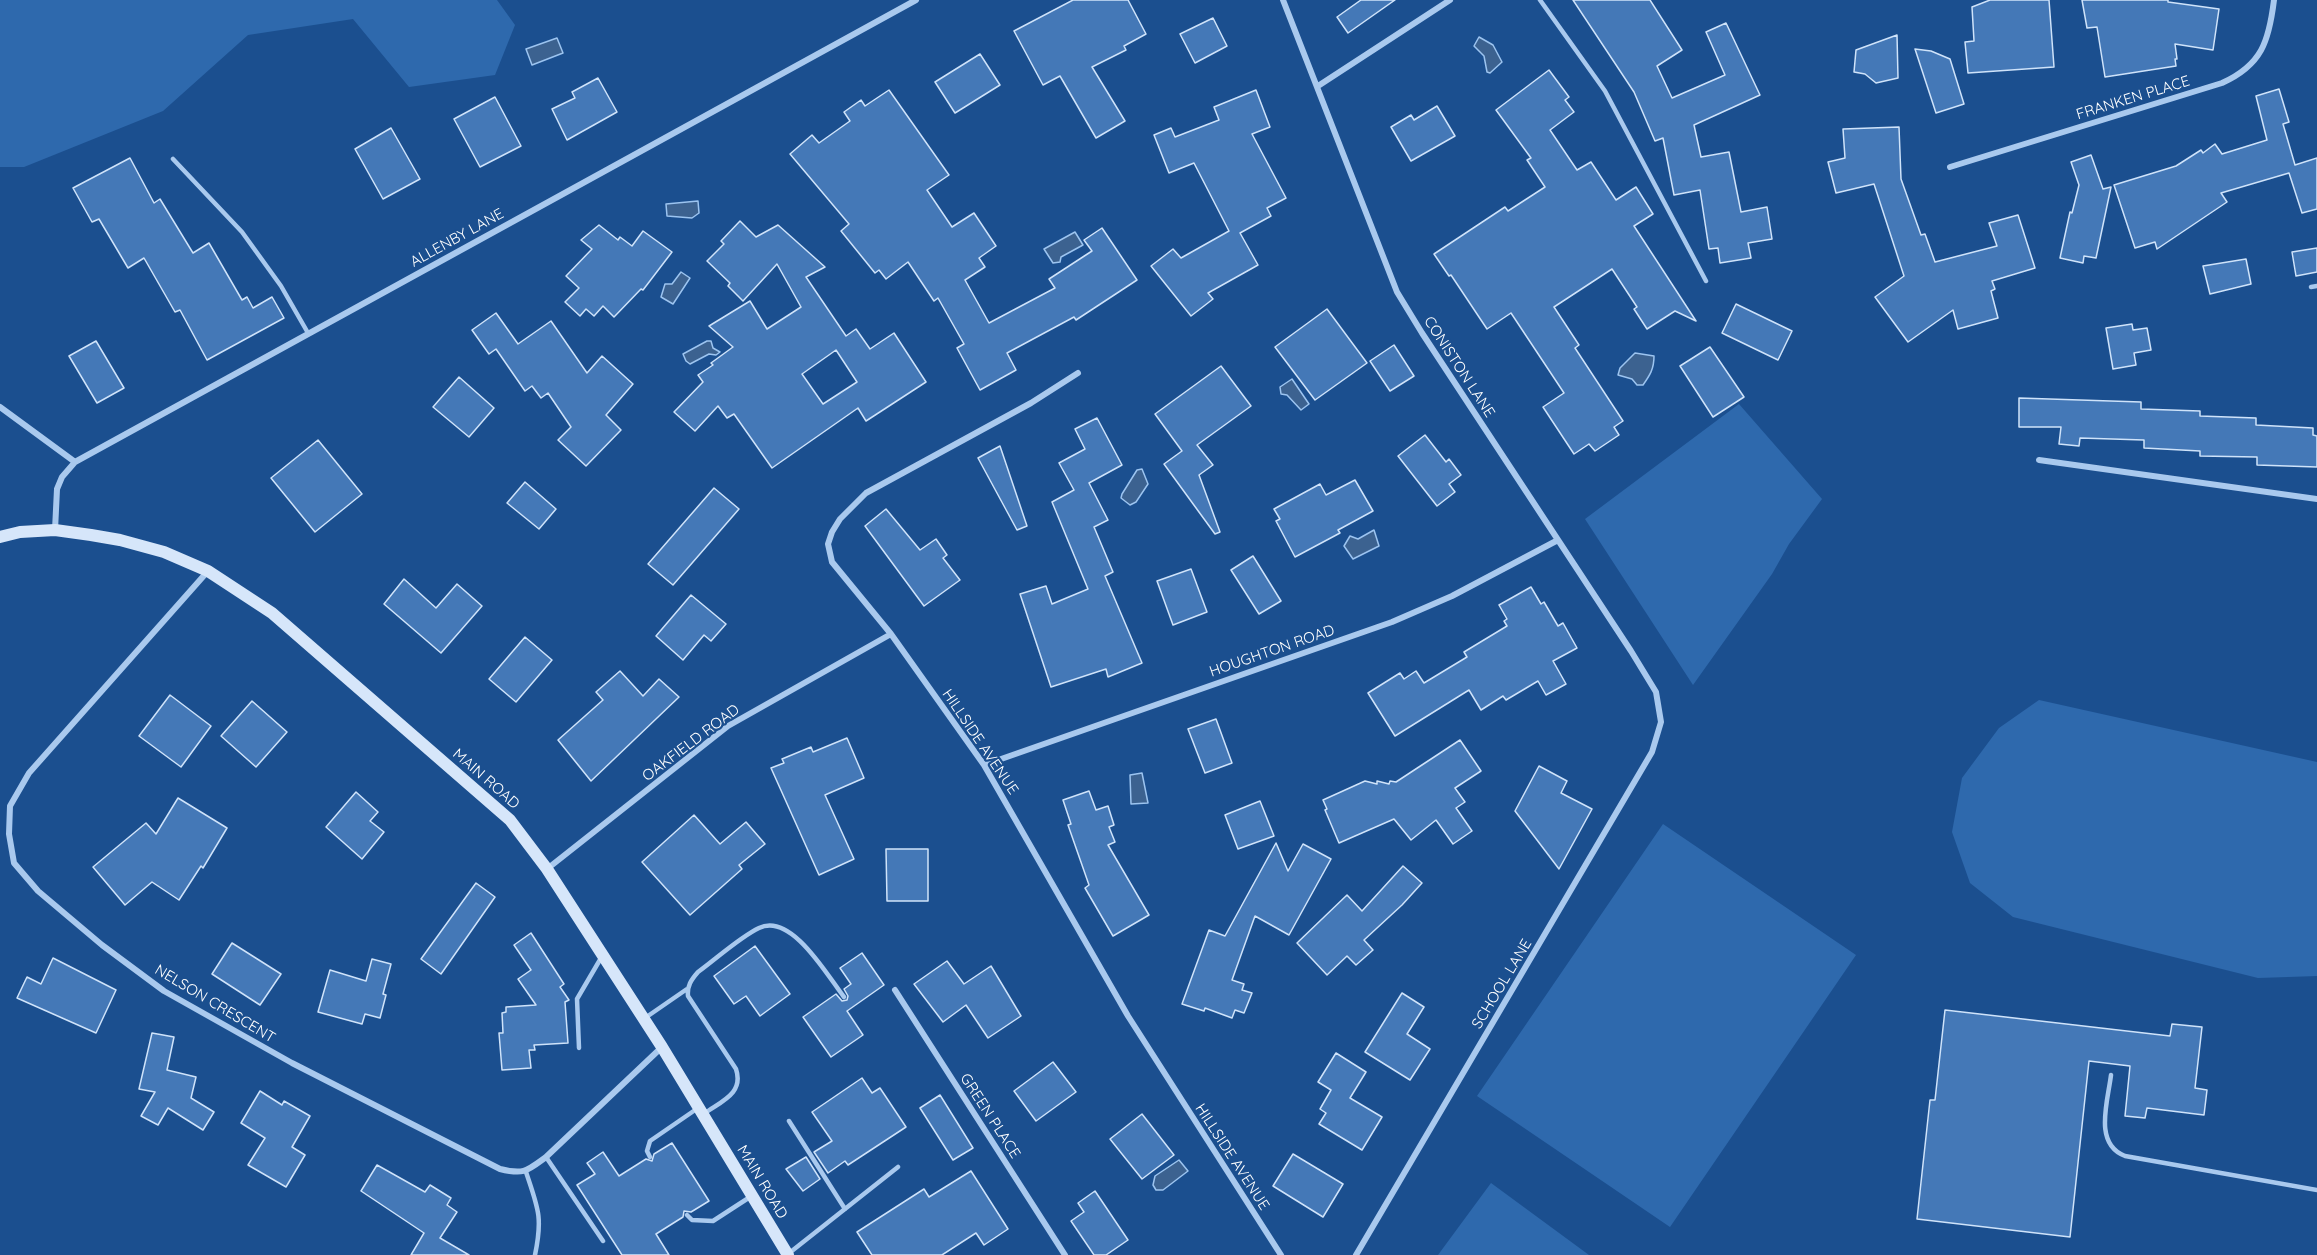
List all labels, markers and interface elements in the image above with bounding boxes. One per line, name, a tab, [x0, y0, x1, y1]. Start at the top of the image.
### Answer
street label: FRANKEN PLACE	[2074, 72, 2192, 124]
street label: ALLENBY LANE	[407, 205, 507, 271]
street label: CONISTON LANE	[1420, 313, 1498, 421]
street label: HOUGHTON ROAD	[1207, 621, 1337, 681]
street label: HILLSIDE AVENUE	[938, 686, 1022, 798]
street label: OAKFIELD ROAD	[639, 701, 743, 785]
street label: MAIN ROAD	[449, 745, 523, 813]
street label: SCHOOL LANE	[1468, 936, 1536, 1032]
street label: NELSON CRESCENT	[151, 961, 279, 1047]
street label: GREEN PLACE	[956, 1070, 1024, 1162]
street label: HILLSIDE AVENUE	[1191, 1101, 1273, 1213]
street label: MAIN ROAD	[733, 1142, 791, 1222]

